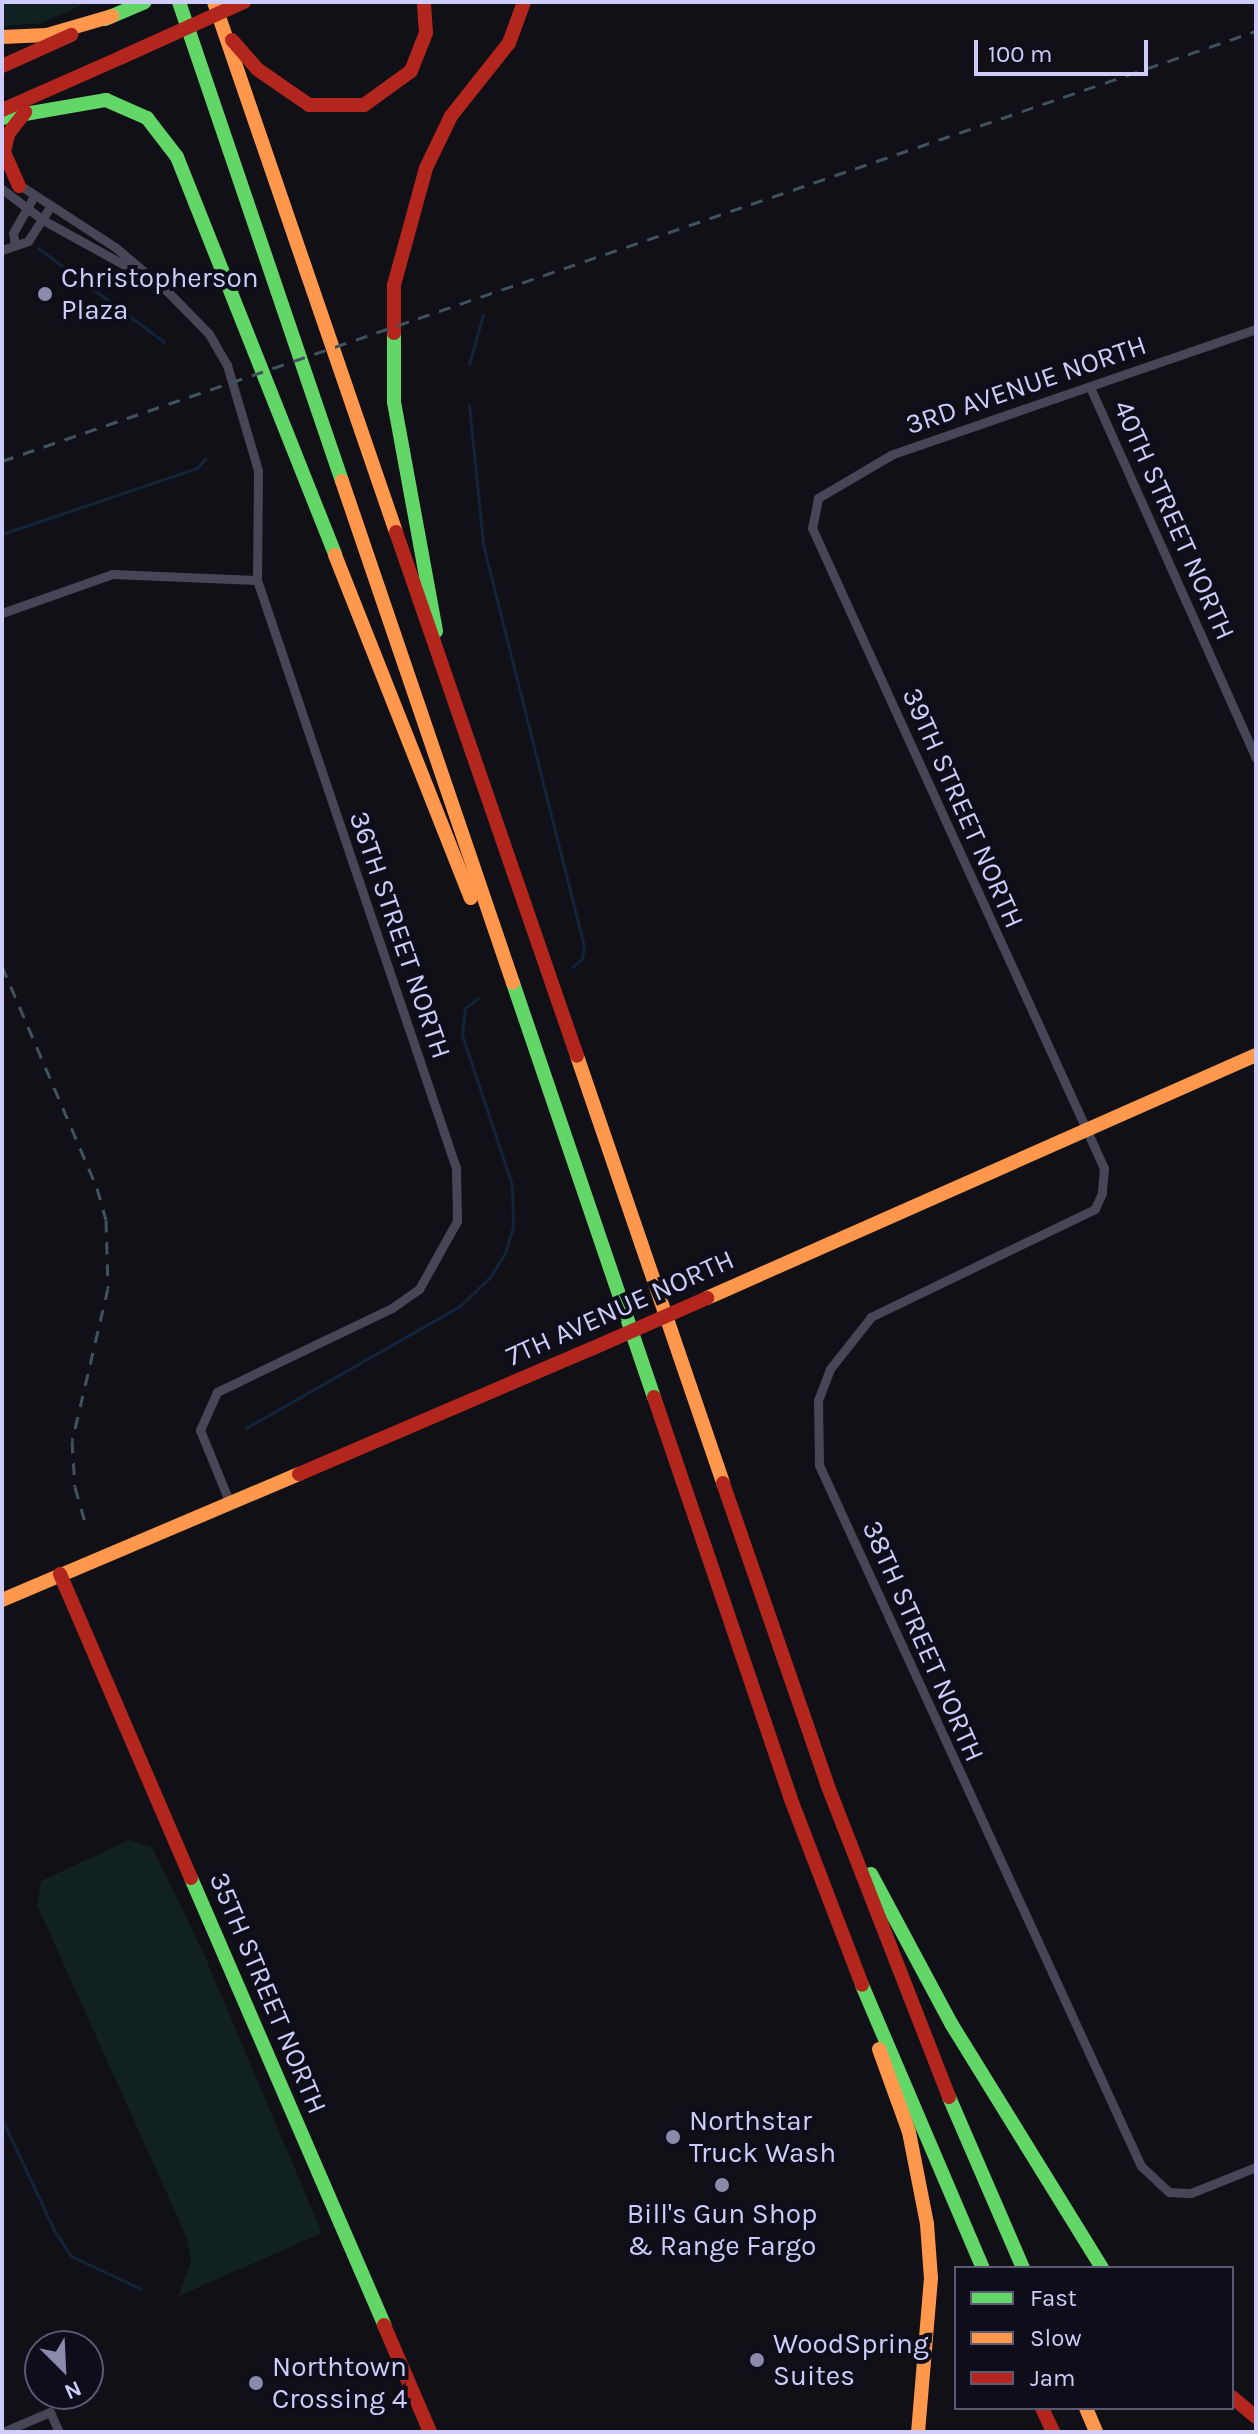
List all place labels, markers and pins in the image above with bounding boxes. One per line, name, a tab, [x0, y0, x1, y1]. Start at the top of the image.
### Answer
place label: Christopherson Plaza	[61, 261, 259, 327]
marker: Christopherson Plaza	[36, 285, 54, 303]
place label: Northstar Truck Wash	[689, 2104, 836, 2170]
marker: Northstar Truck Wash	[664, 2128, 682, 2146]
marker: Bill's Gun Shop & Range Fargo	[713, 2176, 731, 2194]
place label: Bill's Gun Shop & Range Fargo	[627, 2197, 817, 2263]
place label: WoodSpring Suites	[773, 2327, 929, 2393]
place label: Northtown Crossing 4	[272, 2350, 407, 2416]
marker: WoodSpring Suites	[748, 2351, 766, 2369]
marker: Northtown Crossing 4	[247, 2374, 265, 2392]

